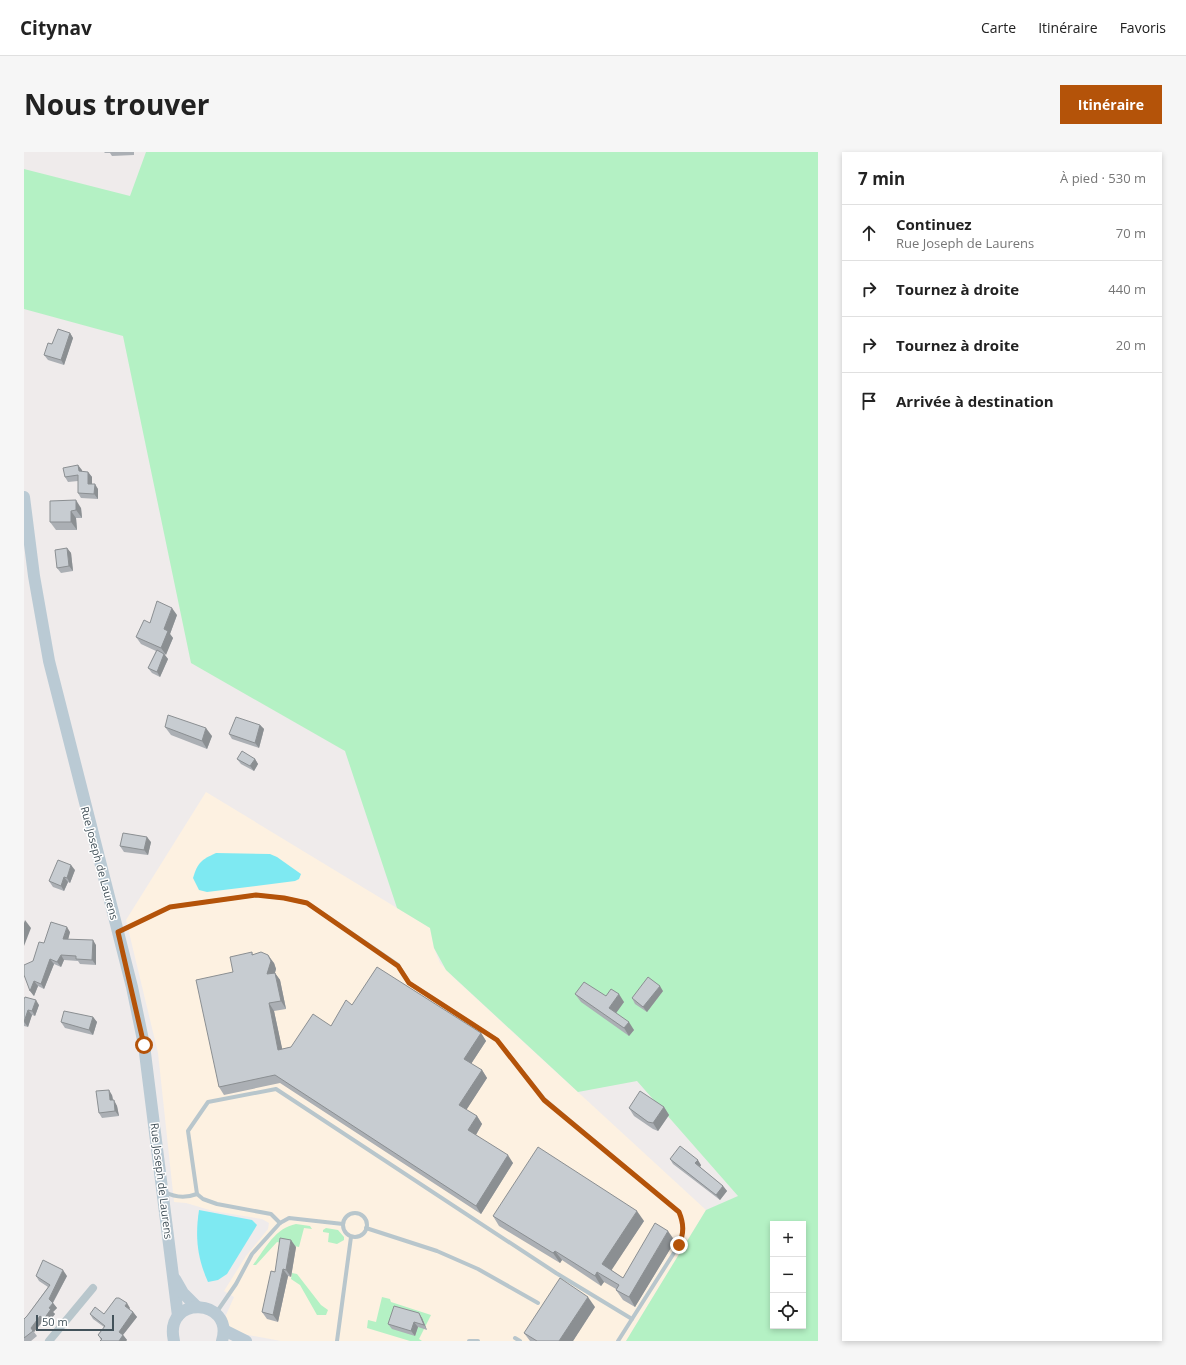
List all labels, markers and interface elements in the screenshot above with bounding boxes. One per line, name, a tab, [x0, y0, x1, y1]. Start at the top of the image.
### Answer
text: Citynav	[20, 15, 92, 41]
text: Carte	[981, 18, 1016, 37]
text: Itinéraire	[1038, 18, 1098, 37]
text: Favoris	[1120, 18, 1166, 37]
text: Nous trouver	[24, 85, 210, 123]
button: Itinéraire	[1060, 85, 1162, 124]
text: 7 min	[858, 167, 905, 190]
text: À pied · 530 m	[1060, 169, 1146, 187]
text: Continuez	[896, 214, 972, 234]
icon: ahead	[858, 222, 880, 244]
text: 70 m	[1116, 224, 1146, 242]
text: Rue Joseph de Laurens	[896, 234, 1034, 252]
icon: right	[858, 278, 880, 300]
text: Tournez à droite	[896, 279, 1019, 299]
text: 440 m	[1108, 280, 1146, 298]
icon: right	[858, 334, 880, 356]
text: Tournez à droite	[896, 335, 1019, 355]
text: 20 m	[1116, 336, 1146, 354]
icon: arrive	[858, 390, 880, 412]
text: Arrivée à destination	[896, 391, 1054, 411]
street label: Rue Joseph de Laurens	[78, 805, 122, 921]
route start	[135, 1036, 153, 1054]
street label: Rue Joseph de Laurens	[147, 1122, 177, 1240]
map controls	[770, 1221, 806, 1329]
button: +	[770, 1221, 806, 1257]
route end	[670, 1236, 688, 1254]
button: −	[770, 1257, 806, 1293]
button: locate	[770, 1293, 806, 1329]
scale bar	[36, 1313, 114, 1332]
text: 50 m	[42, 1314, 68, 1329]

